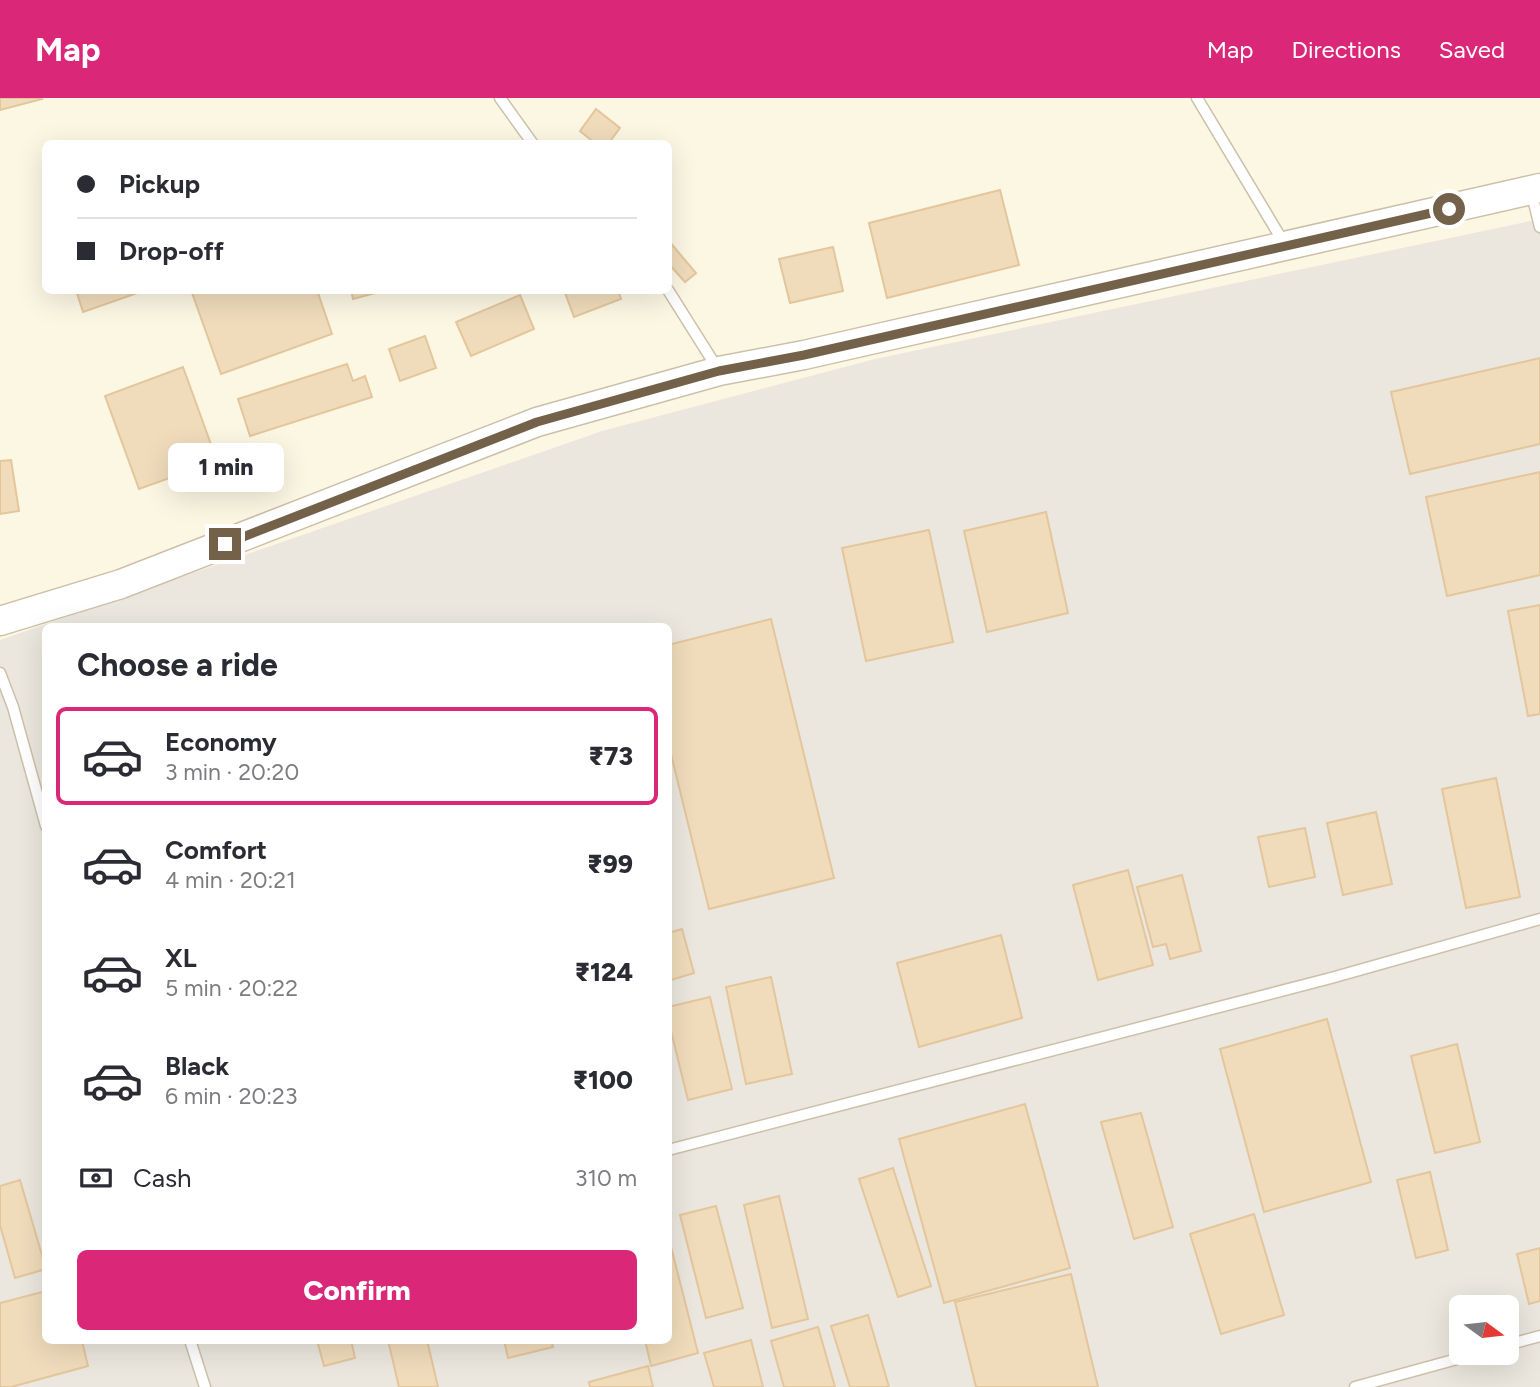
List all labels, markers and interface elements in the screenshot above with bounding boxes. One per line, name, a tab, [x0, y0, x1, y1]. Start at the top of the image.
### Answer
text: Map	[35, 30, 101, 69]
text: Map	[1207, 35, 1253, 64]
text: Directions	[1291, 35, 1401, 64]
text: Saved	[1439, 35, 1505, 64]
text: Pickup	[119, 168, 200, 200]
route start	[1433, 193, 1465, 225]
text: Drop-off	[119, 235, 224, 267]
callout: 1 min	[167, 442, 283, 492]
text: 1 min	[199, 453, 253, 481]
route end	[209, 528, 241, 560]
text: Choose a ride	[77, 646, 278, 684]
icon: car	[81, 725, 144, 788]
text: Economy	[165, 726, 277, 758]
text: ₹73	[588, 740, 633, 772]
text: 3 min · 20:20	[165, 758, 299, 786]
icon: car	[81, 833, 144, 896]
text: Comfort	[165, 834, 267, 866]
text: ₹99	[587, 848, 633, 880]
text: 4 min · 20:21	[165, 866, 296, 894]
icon: car	[81, 941, 144, 1004]
text: XL	[165, 942, 197, 974]
text: ₹124	[575, 956, 633, 988]
text: 5 min · 20:22	[165, 974, 298, 1002]
icon: car	[81, 1049, 144, 1112]
text: Black	[165, 1050, 229, 1082]
text: ₹100	[573, 1064, 633, 1096]
text: 6 min · 20:23	[165, 1082, 297, 1110]
icon: cash	[77, 1159, 115, 1197]
text: Cash	[133, 1162, 192, 1194]
text: 310 m	[575, 1164, 637, 1192]
button: Confirm	[77, 1250, 637, 1330]
north arrow	[1449, 1295, 1519, 1365]
map controls	[1449, 1295, 1519, 1365]

